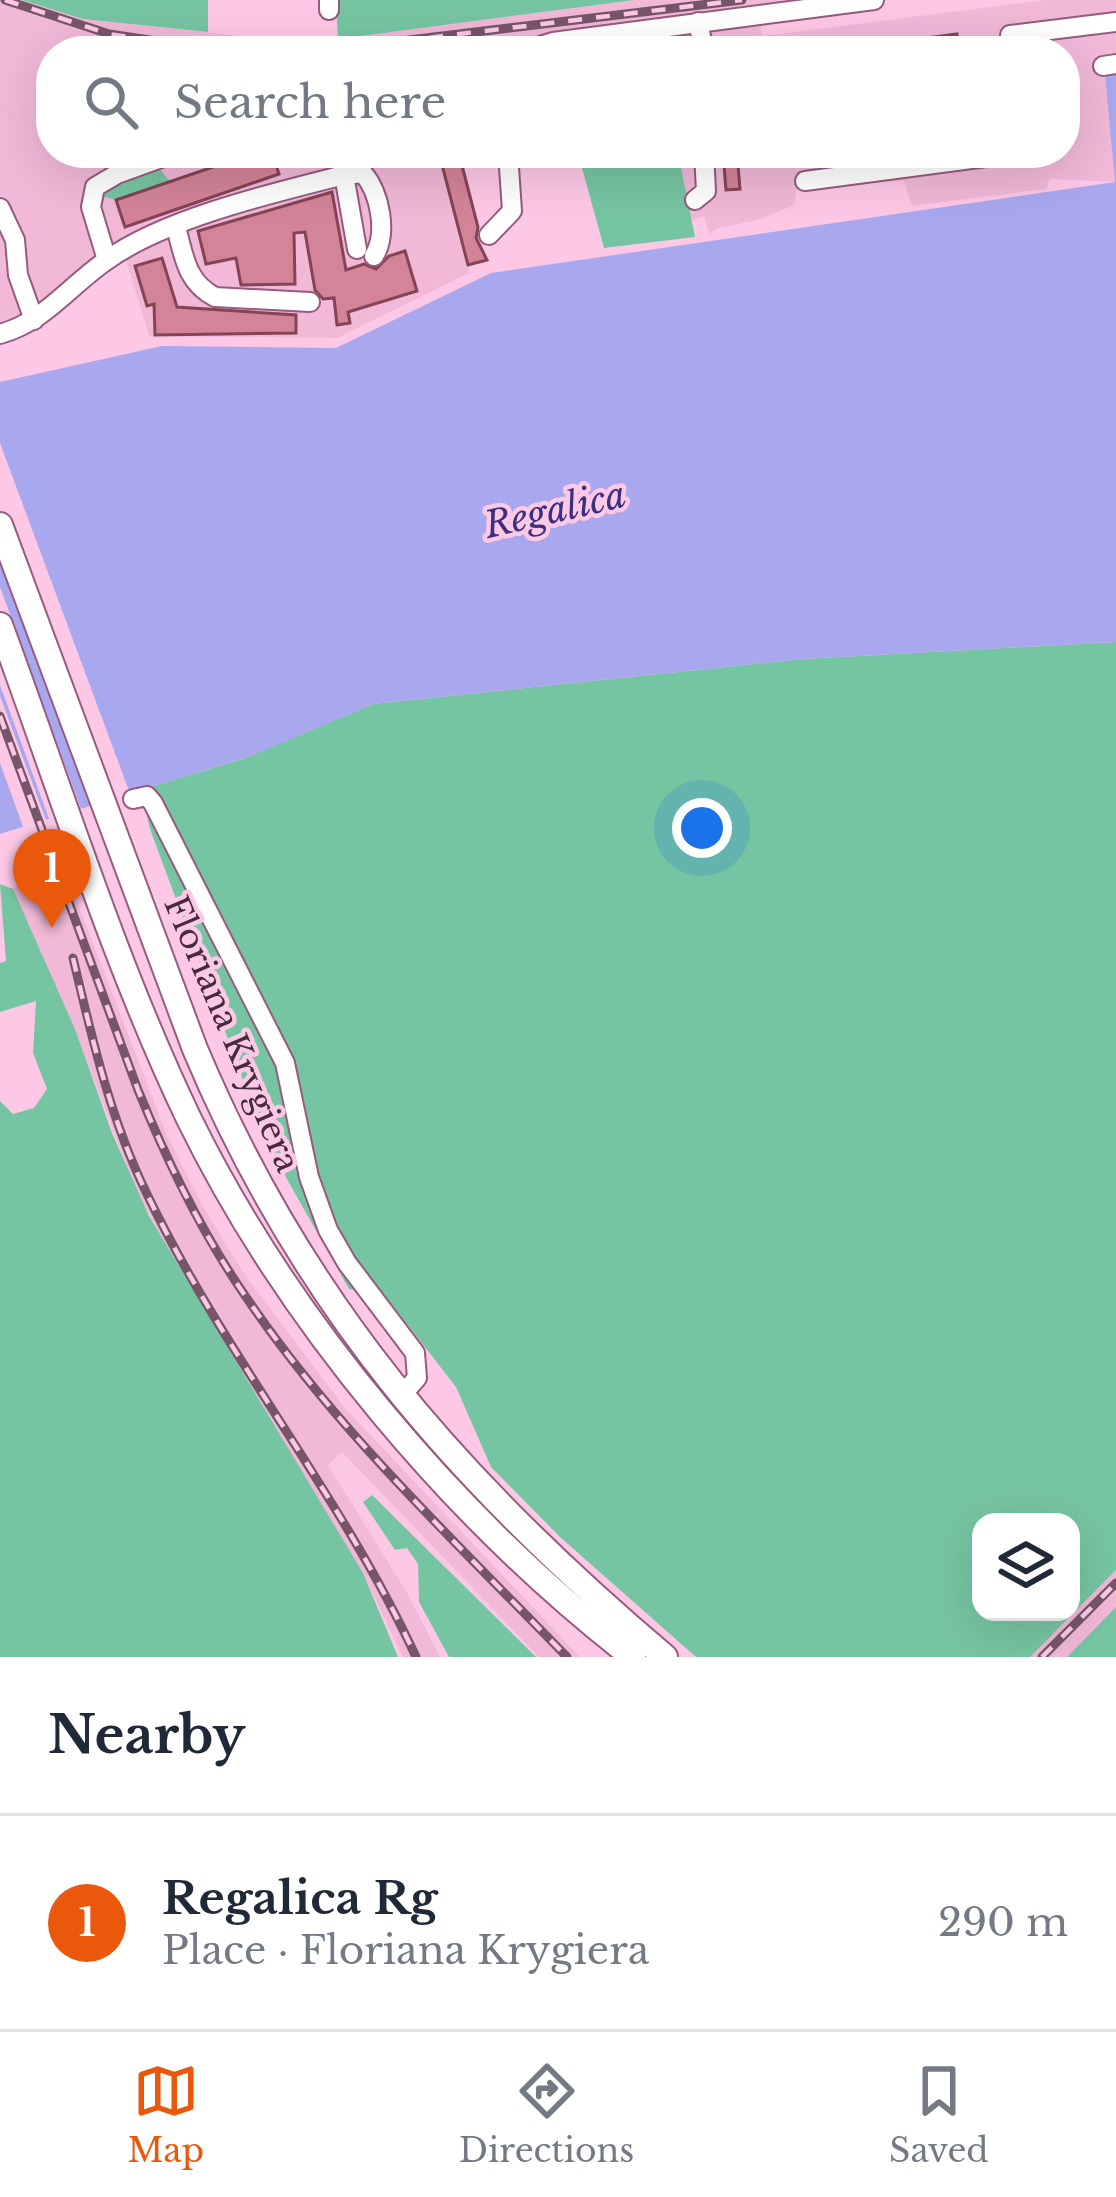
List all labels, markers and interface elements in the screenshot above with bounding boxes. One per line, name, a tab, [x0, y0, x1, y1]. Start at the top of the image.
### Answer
search box	[36, 36, 1080, 168]
icon: search	[78, 69, 144, 135]
text: Search here	[174, 74, 446, 130]
water label: Regalica	[479, 472, 630, 548]
your location	[672, 798, 732, 858]
pin: 1	[13, 829, 91, 928]
street label: Floriana Krygiera	[155, 890, 309, 1179]
map controls	[972, 1513, 1080, 1621]
button: layers	[972, 1513, 1080, 1621]
text: Nearby	[48, 1704, 245, 1767]
text: Regalica Rg	[162, 1870, 438, 1926]
text: 1	[78, 1898, 96, 1947]
text: 290 m	[938, 1898, 1068, 1947]
text: Place · Floriana Krygiera	[162, 1926, 649, 1975]
tab: Map	[127, 2058, 204, 2171]
tab: Directions	[459, 2058, 634, 2171]
tab: Saved	[889, 2058, 989, 2171]

